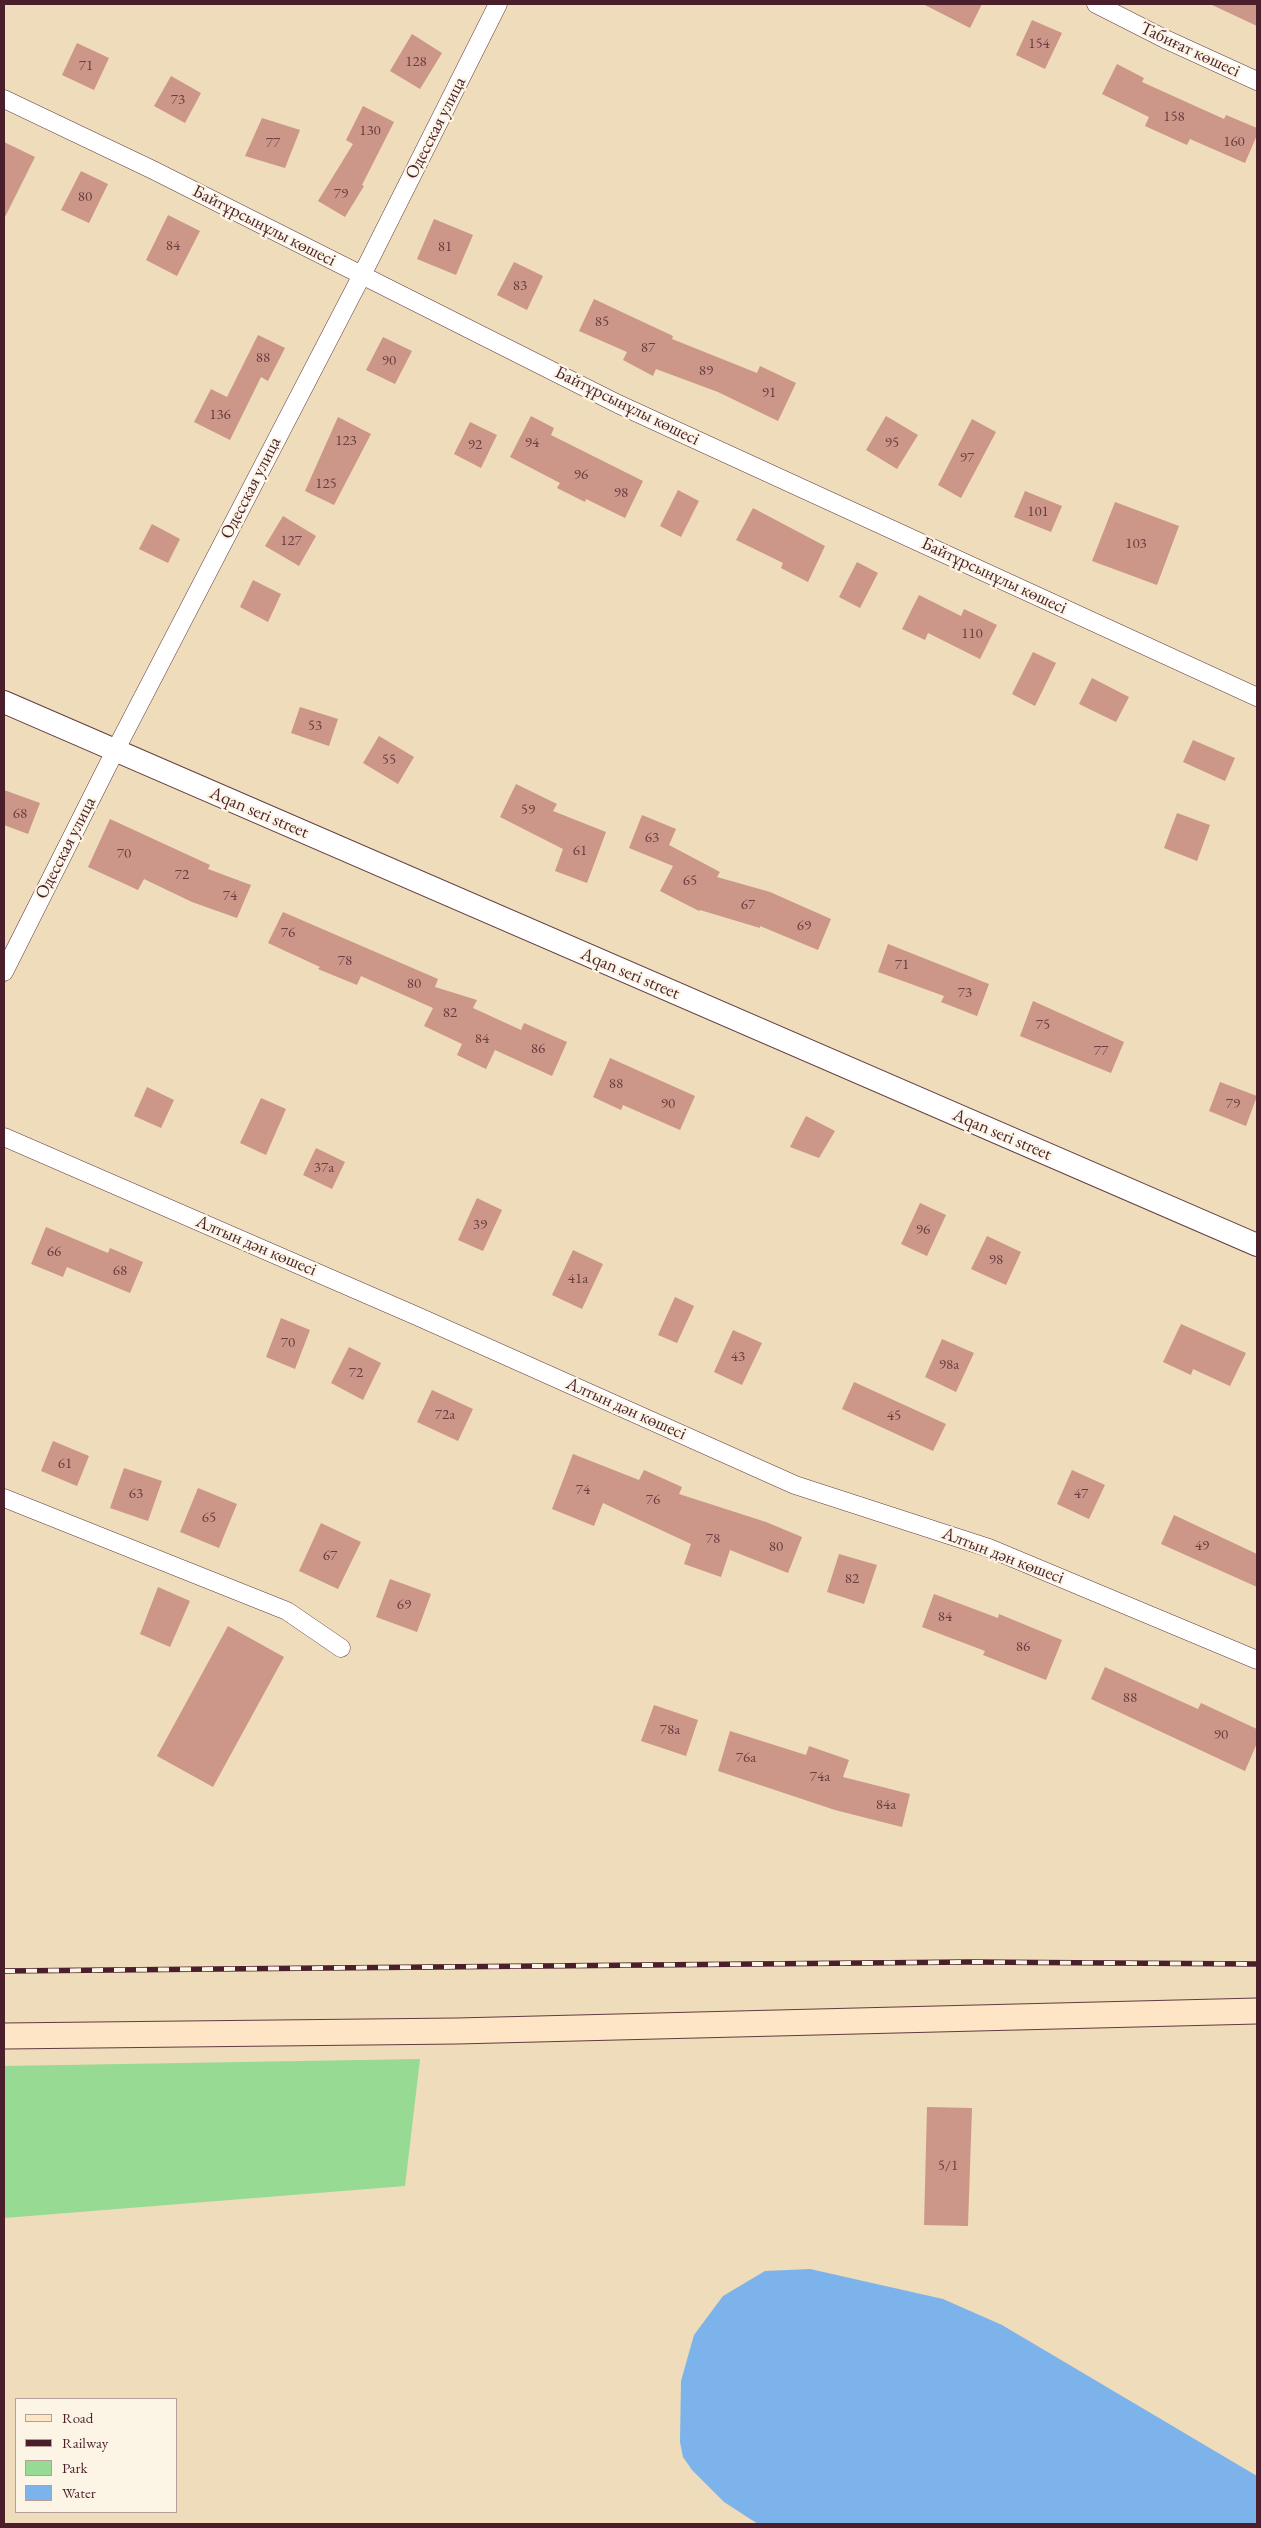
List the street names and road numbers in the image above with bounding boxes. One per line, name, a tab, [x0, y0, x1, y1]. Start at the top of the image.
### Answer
street label: Табиғат көшесі	[1137, 17, 1243, 83]
street label: Одесская улица	[401, 73, 471, 183]
street label: Байтұрсынұлы көшесі	[189, 180, 339, 272]
street label: Байтұрсынұлы көшесі	[551, 362, 703, 450]
street label: Одесская улица	[216, 433, 286, 543]
street label: Байтұрсынұлы көшесі	[918, 533, 1070, 619]
street label: Aqan seri street	[206, 782, 312, 844]
street label: Одесская улица	[31, 793, 101, 903]
street label: Aqan seri street	[577, 943, 683, 1005]
street label: Aqan seri street	[949, 1104, 1055, 1166]
street label: Алтын дән көшесі	[192, 1211, 320, 1281]
street label: Алтын дән көшесі	[563, 1373, 689, 1445]
street label: Алтын дән көшесі	[939, 1523, 1067, 1589]

